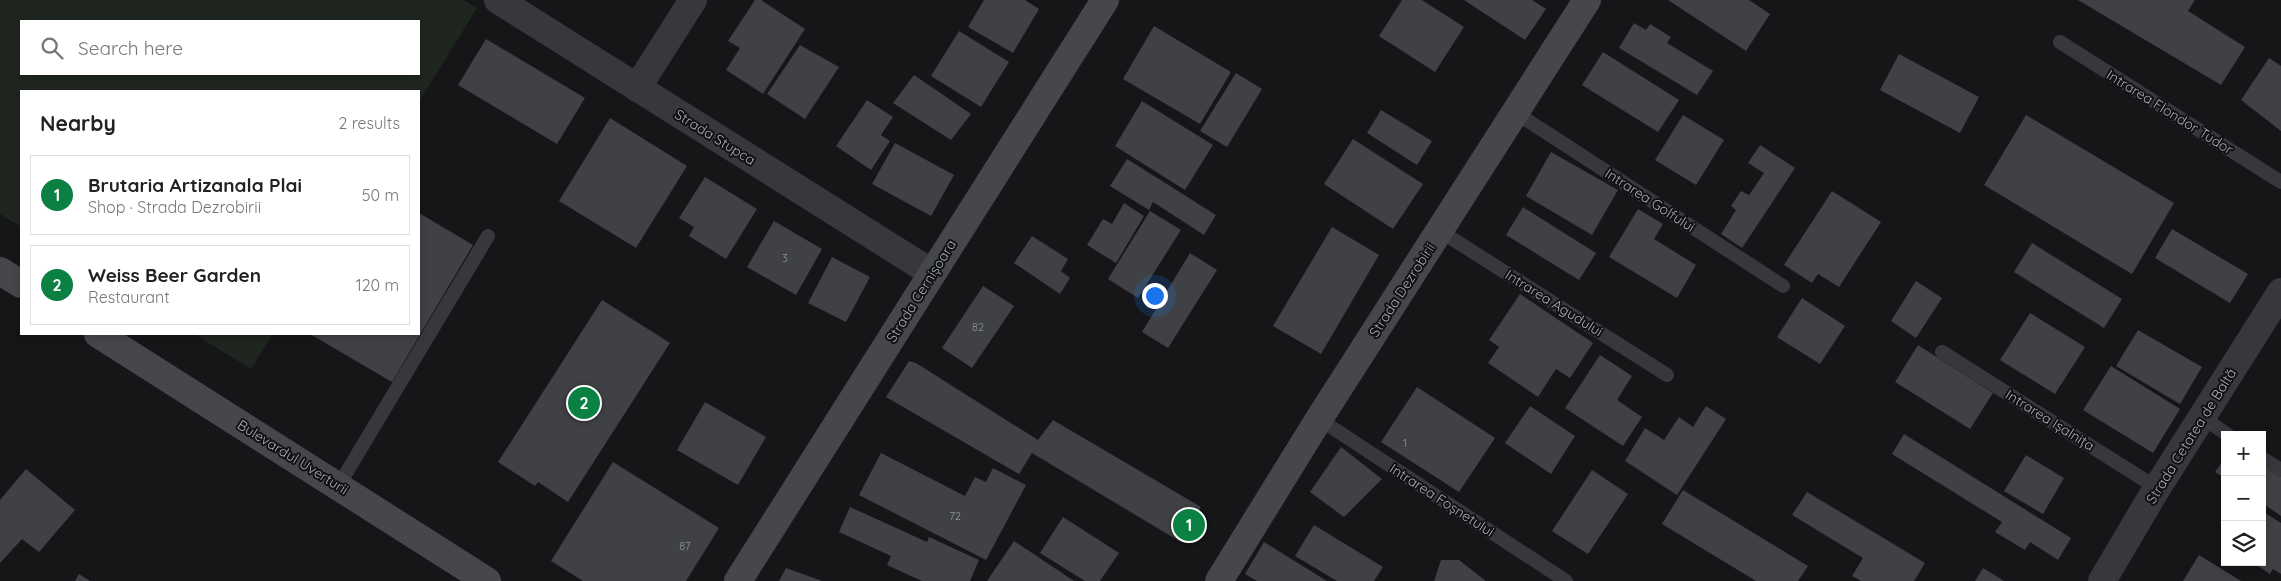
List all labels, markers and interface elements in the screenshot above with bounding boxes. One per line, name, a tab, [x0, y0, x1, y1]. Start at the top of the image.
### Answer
search box	[20, 20, 420, 75]
icon: search	[38, 34, 66, 62]
text: Search here	[78, 36, 183, 60]
street label: Intrarea Flondor Tudor	[2103, 66, 2237, 159]
street label: Strada Stupca	[671, 105, 759, 169]
text: Nearby	[40, 110, 116, 136]
text: 2 results	[338, 113, 400, 133]
street label: Intrarea Golfului	[1602, 164, 1698, 236]
text: Brutaria Artizanala Plai	[88, 173, 302, 197]
text: 1	[54, 185, 60, 205]
text: 50 m	[362, 185, 399, 205]
text: Shop · Strada Dezrobirii	[88, 197, 261, 217]
street label: Strada Cernișoara	[882, 236, 960, 346]
street label: Strada Dezrobirii	[1365, 240, 1439, 340]
house number: 3	[782, 251, 788, 265]
text: Weiss Beer Garden	[88, 263, 261, 287]
street label: Intrarea Agudului	[1502, 266, 1606, 340]
text: 2	[52, 275, 62, 295]
text: 120 m	[356, 275, 399, 295]
your location	[1142, 283, 1168, 309]
text: Restaurant	[88, 287, 170, 307]
house number: 82	[972, 320, 984, 334]
street label: Strada Cetatea de Baltă	[2142, 365, 2240, 507]
pin: 2	[568, 384, 600, 422]
street label: Intrarea Ișalnița	[2002, 385, 2098, 455]
street label: Bulevardul Uverturii	[234, 416, 352, 498]
map controls	[2221, 431, 2266, 566]
button: +	[2221, 431, 2266, 476]
house number: 1	[1403, 436, 1407, 450]
street label: Intrarea Foșnetului	[1386, 460, 1498, 540]
button: −	[2221, 476, 2266, 521]
pin: 1	[1173, 506, 1205, 544]
house number: 72	[949, 509, 961, 523]
button: layers	[2221, 521, 2266, 566]
house number: 87	[679, 539, 691, 553]

